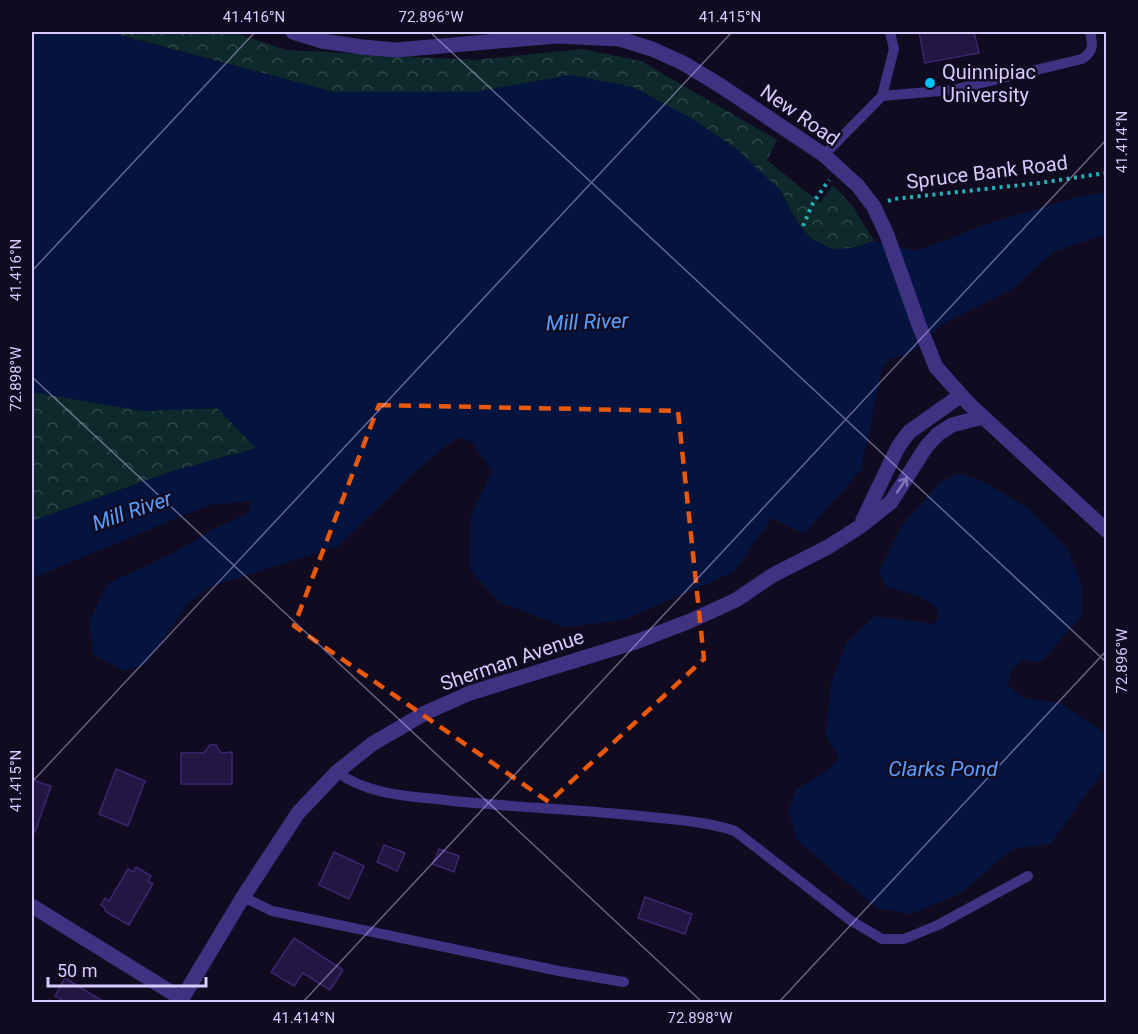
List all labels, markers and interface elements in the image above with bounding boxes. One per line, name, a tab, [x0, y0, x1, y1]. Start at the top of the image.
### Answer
text: 41.416°N	[223, 8, 285, 26]
text: 72.896°W	[398, 8, 464, 26]
text: 41.415°N	[699, 8, 761, 26]
place label: Quinnipiac University	[942, 60, 1036, 107]
marker: Quinnipiac University	[923, 76, 937, 90]
street label: New Road	[756, 79, 844, 151]
text: 41.414°N	[1113, 111, 1131, 173]
street label: Spruce Bank Road	[905, 150, 1069, 194]
text: 41.416°N	[7, 239, 25, 301]
water label: Mill River	[545, 309, 630, 335]
text: 72.898°W	[7, 346, 25, 412]
one-way arrow	[896, 477, 908, 494]
water label: Mill River	[89, 486, 176, 536]
street label: Sherman Avenue	[437, 624, 587, 696]
text: 72.896°W	[1113, 628, 1131, 694]
text: 41.415°N	[7, 750, 25, 812]
water label: Clarks Pond	[888, 757, 998, 781]
scale bar	[48, 950, 206, 988]
text: 50 m	[57, 960, 97, 981]
text: 41.414°N	[273, 1009, 335, 1027]
text: 72.898°W	[667, 1009, 733, 1027]

